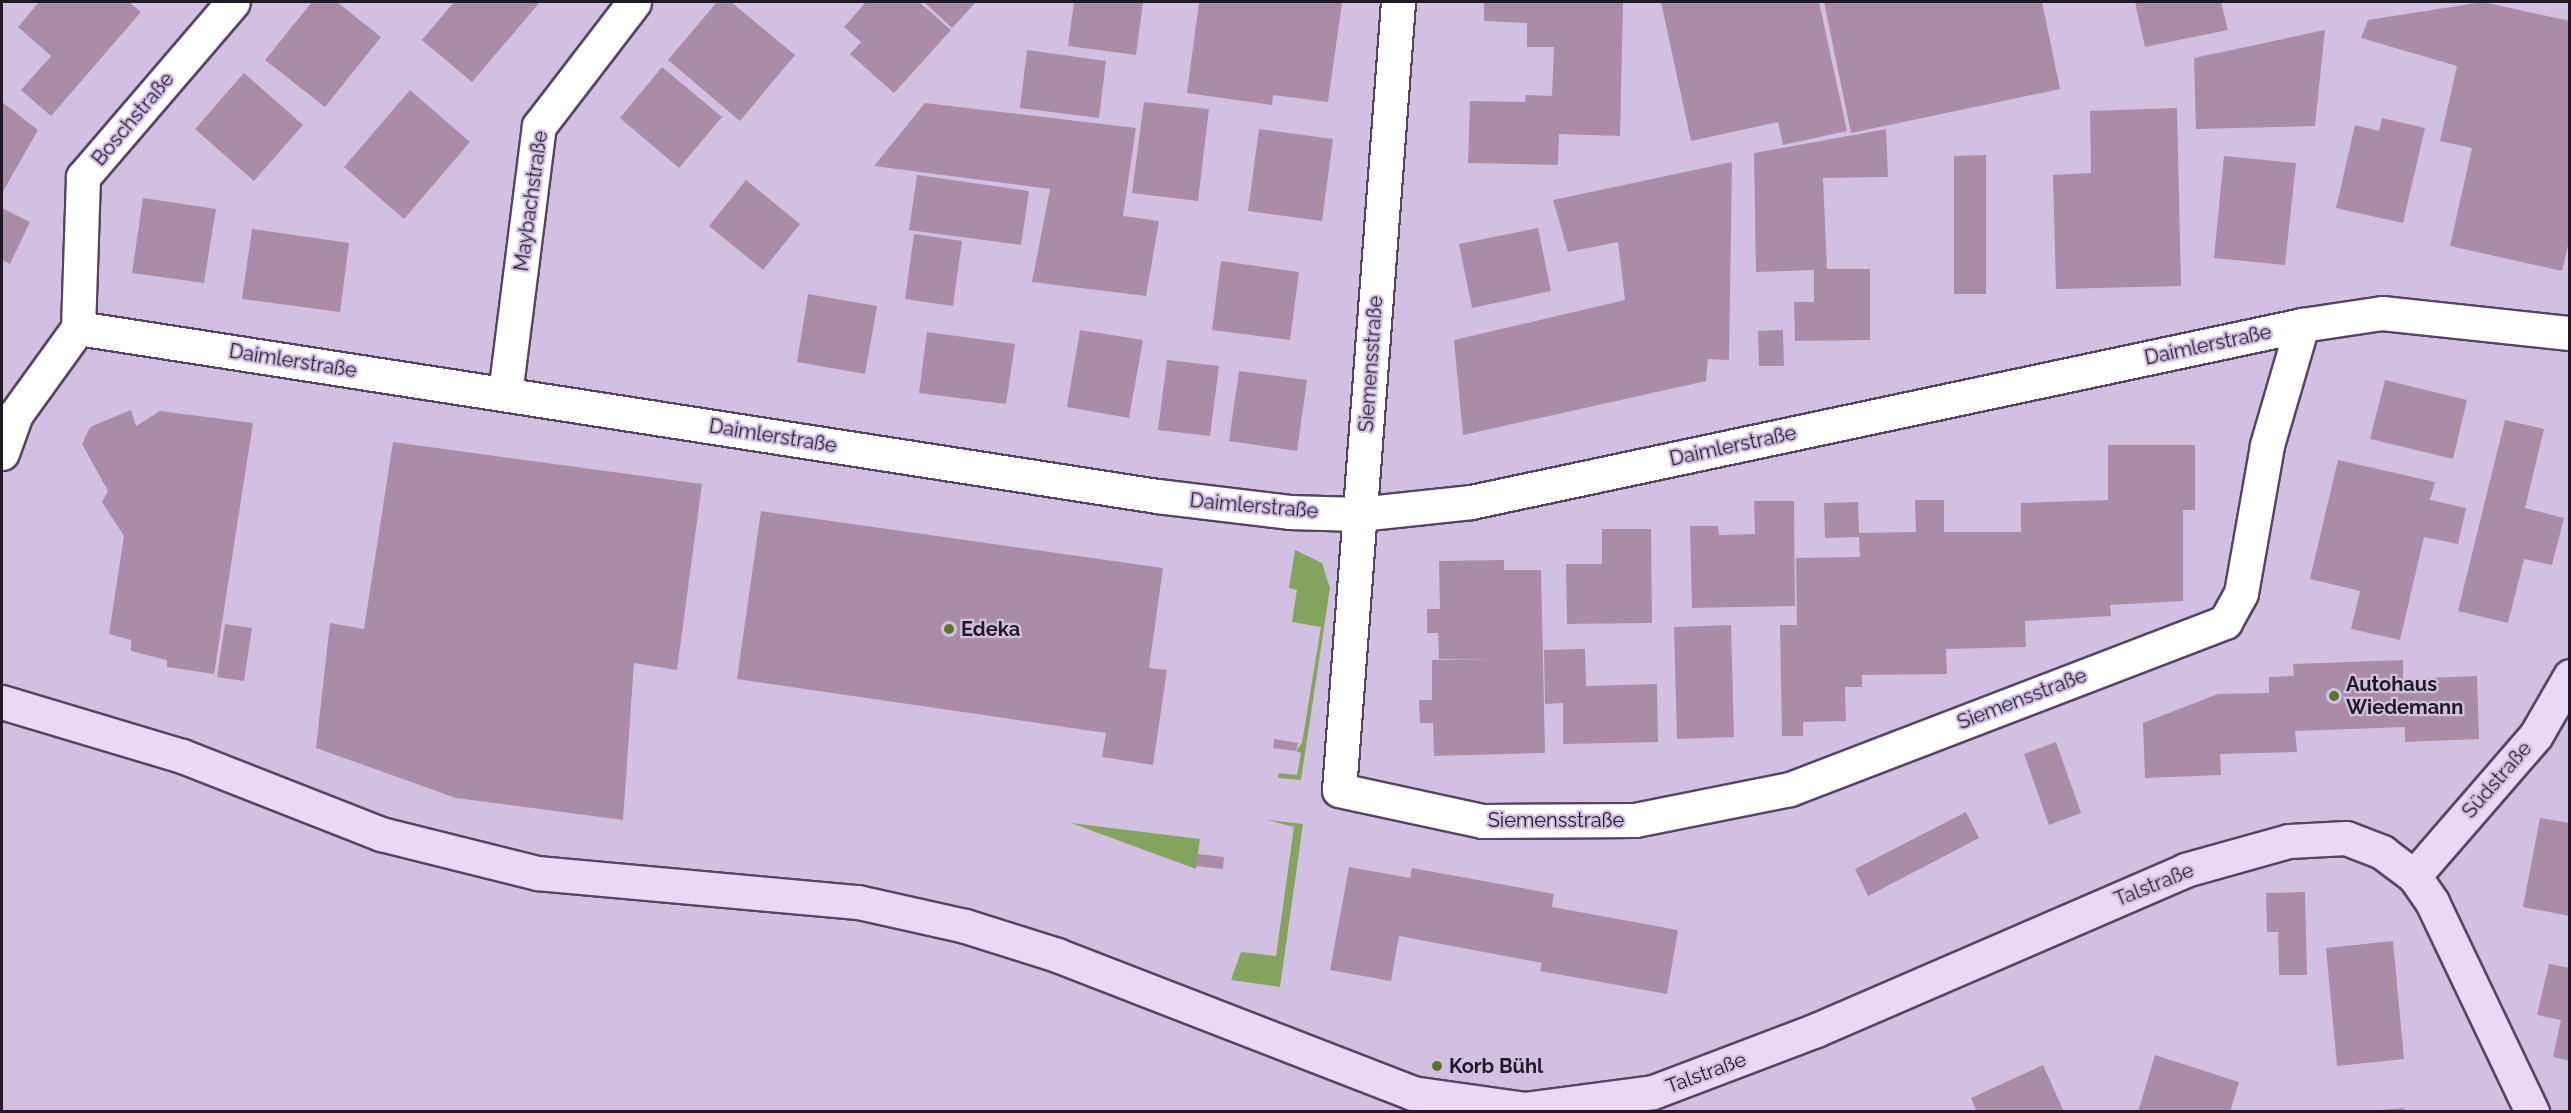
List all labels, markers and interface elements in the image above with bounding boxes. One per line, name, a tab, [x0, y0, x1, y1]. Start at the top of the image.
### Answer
street label: Boschstraße	[87, 67, 179, 171]
street label: Maybachstraße	[509, 129, 553, 273]
street label: Siemensstraße	[1354, 295, 1388, 433]
street label: Daimlerstraße	[2142, 320, 2274, 370]
street label: Daimlerstraße	[227, 339, 359, 383]
street label: Daimlerstraße	[707, 414, 839, 458]
street label: Daimlerstraße	[1667, 421, 1799, 471]
street label: Daimlerstraße	[1189, 488, 1319, 524]
place label: Edeka	[961, 617, 1020, 641]
marker: Edeka	[942, 622, 956, 636]
street label: Siemensstraße	[1954, 663, 2090, 735]
place label: Autohaus Wiedemann	[2346, 672, 2463, 719]
marker: Autohaus Wiedemann	[2327, 689, 2341, 703]
street label: Südstraße	[2457, 737, 2537, 823]
street label: Siemensstraße	[1488, 808, 1624, 832]
street label: Talstraße	[2111, 858, 2197, 912]
street label: Talstraße	[1663, 1047, 1749, 1099]
place label: Korb Bühl	[1449, 1054, 1543, 1078]
marker: Korb Bühl	[1430, 1059, 1444, 1073]

